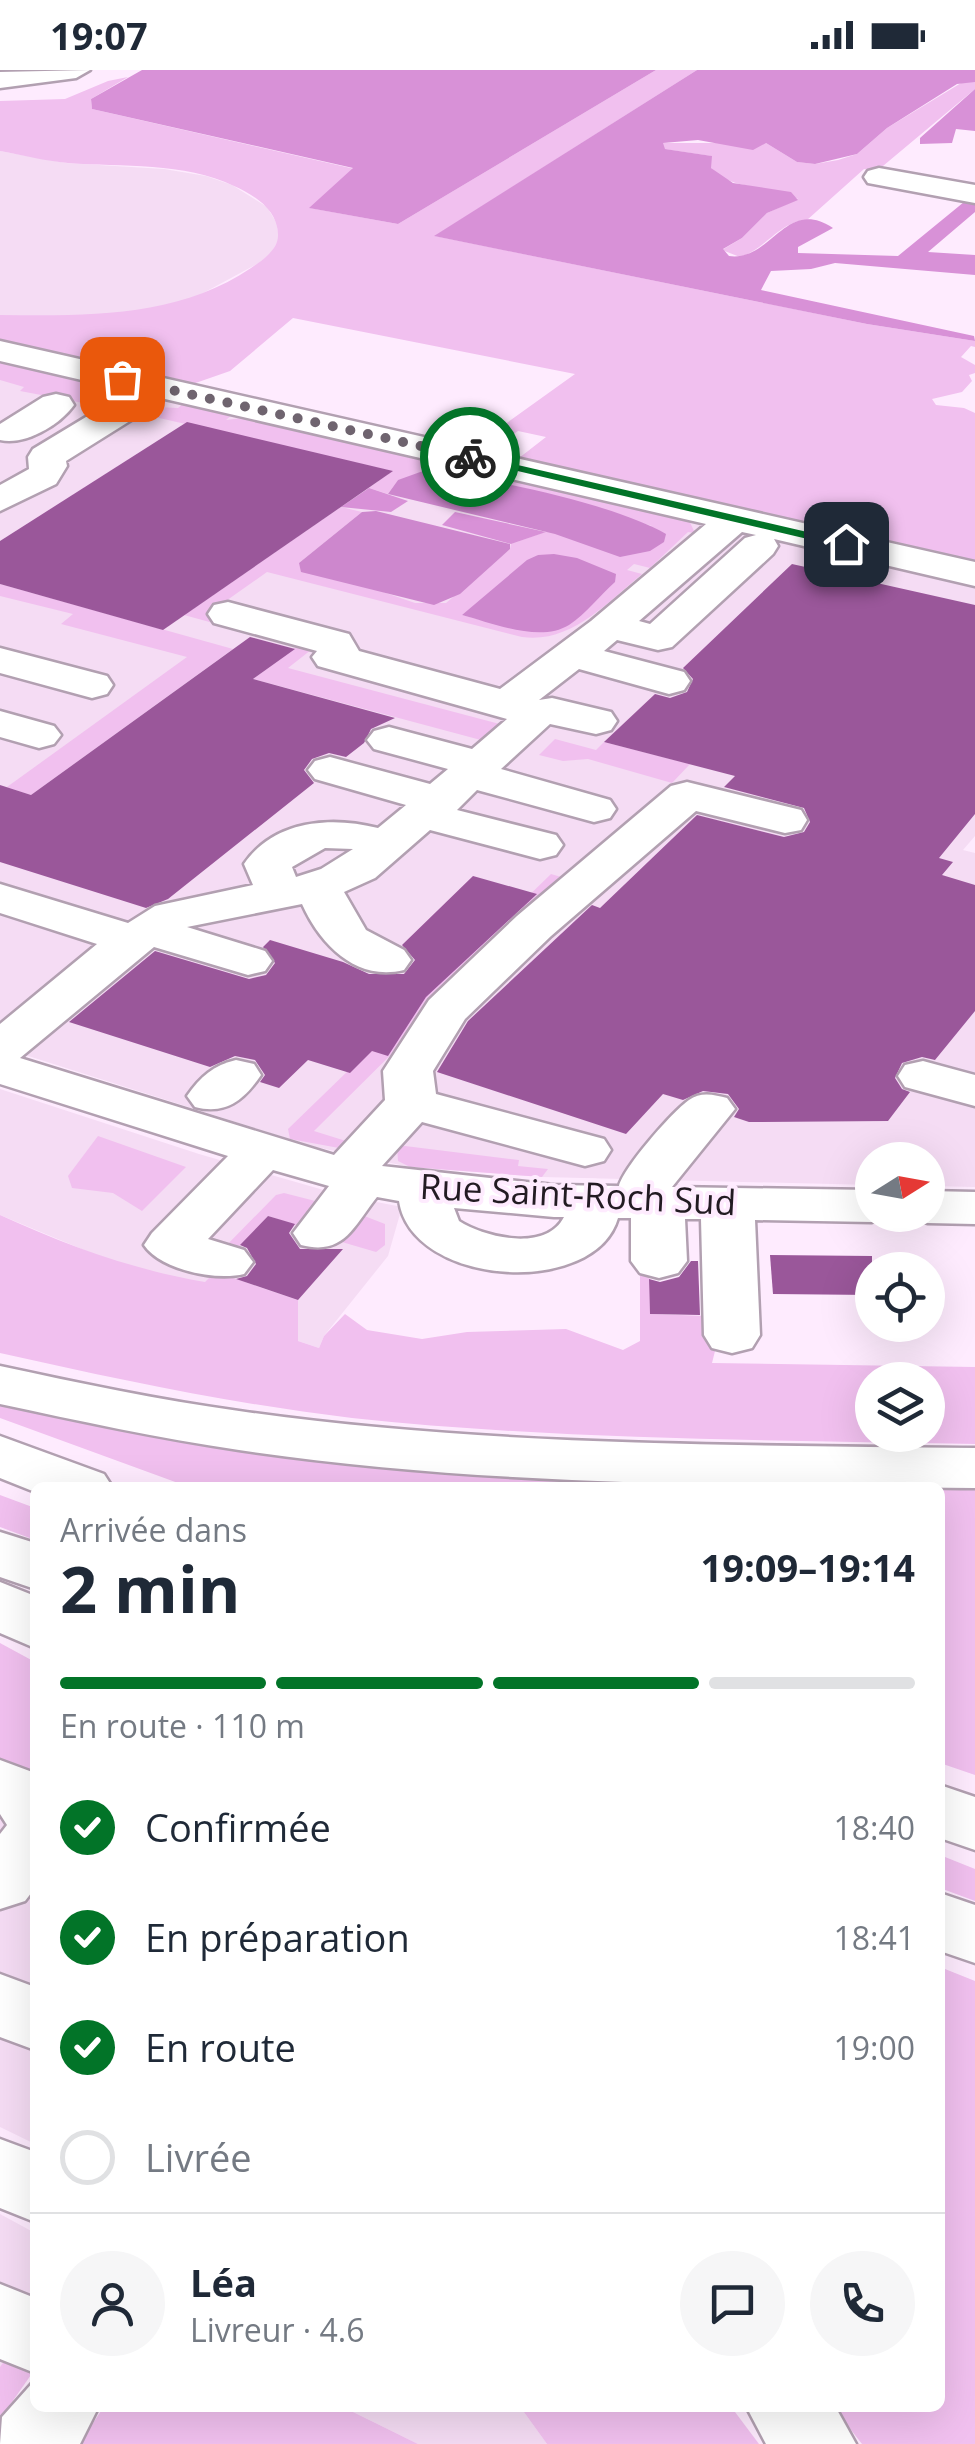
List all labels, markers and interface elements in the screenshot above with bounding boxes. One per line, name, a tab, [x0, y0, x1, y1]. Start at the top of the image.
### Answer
text: 19:07	[50, 9, 148, 61]
pin	[80, 337, 165, 422]
icon: bag	[95, 352, 150, 407]
courier	[420, 407, 520, 507]
icon: bike	[443, 430, 498, 485]
pin	[804, 502, 889, 587]
icon: home	[819, 517, 874, 572]
north arrow	[855, 1142, 945, 1232]
map controls	[855, 1142, 945, 1452]
street label: Rue Saint-Roch Sud	[419, 1162, 737, 1225]
button: locate	[855, 1252, 945, 1342]
button: layers	[855, 1362, 945, 1452]
text: Arrivée dans	[60, 1508, 247, 1551]
text: 19:09–19:14	[701, 1541, 915, 1593]
text: 2 min	[60, 1544, 240, 1632]
text: En route · 110 m	[60, 1704, 305, 1747]
icon: check	[60, 1800, 115, 1855]
text: Confirmée	[145, 1801, 331, 1853]
text: 18:40	[833, 1806, 915, 1849]
icon: check	[60, 1910, 115, 1965]
text: En préparation	[145, 1911, 410, 1963]
text: 18:41	[833, 1916, 915, 1959]
icon: check	[60, 2020, 115, 2075]
text: En route	[145, 2021, 296, 2073]
text: 19:00	[833, 2026, 915, 2069]
text: Livrée	[145, 2131, 252, 2183]
button: person	[60, 2251, 165, 2356]
button: chat	[680, 2251, 785, 2356]
button: phone	[810, 2251, 915, 2356]
text: Léa	[190, 2256, 257, 2308]
text: Livreur · 4.6	[190, 2308, 365, 2351]

